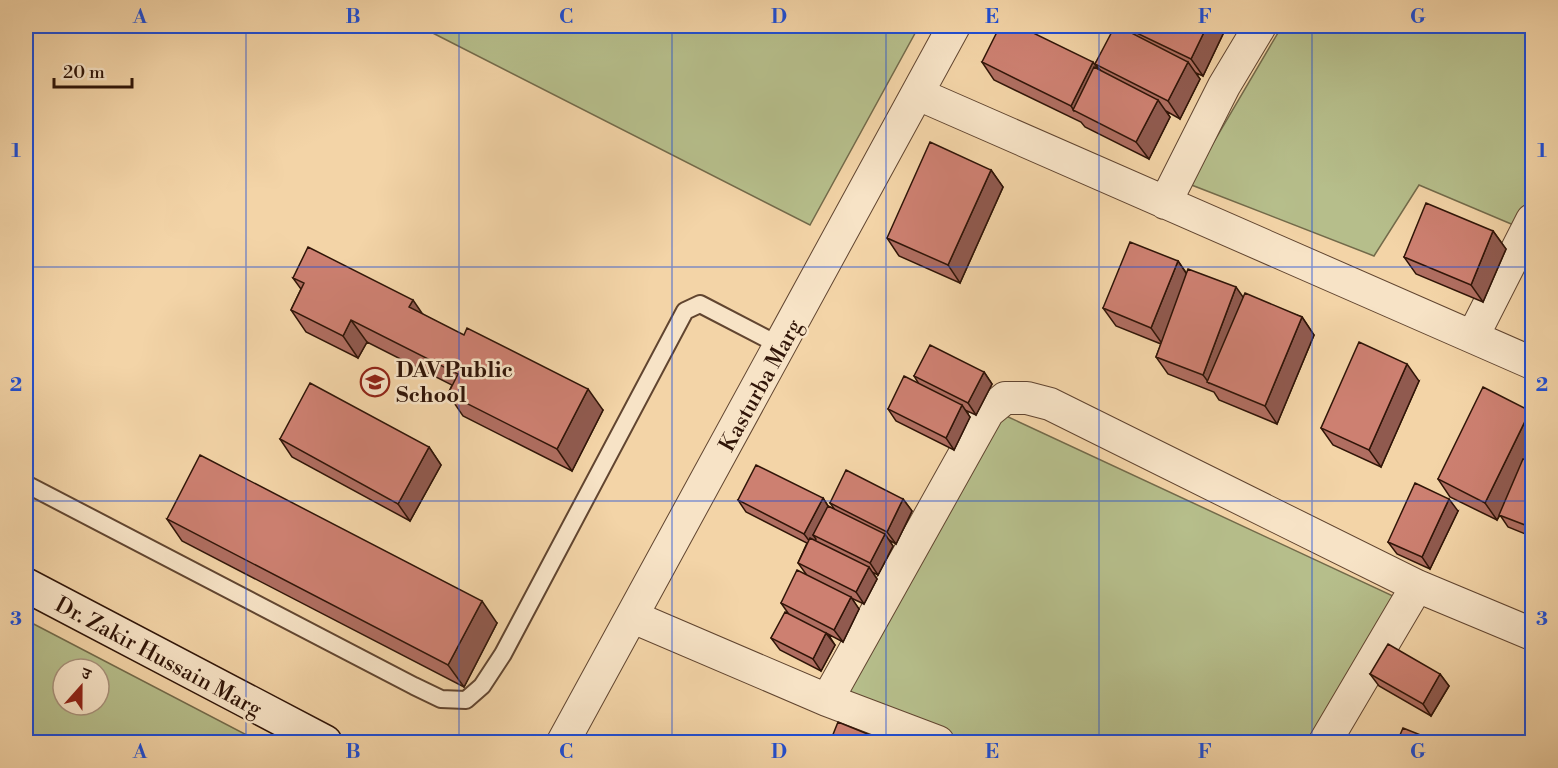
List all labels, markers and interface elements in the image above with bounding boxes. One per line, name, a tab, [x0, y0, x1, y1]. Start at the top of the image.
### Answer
text: A	[132, 5, 148, 30]
text: B	[345, 5, 361, 30]
text: C	[559, 5, 573, 30]
text: D	[771, 5, 787, 30]
text: E	[985, 5, 999, 30]
text: F	[1198, 5, 1212, 30]
text: G	[1410, 5, 1426, 30]
scale bar	[54, 51, 132, 89]
text: 20 m	[63, 61, 105, 84]
text: 1	[11, 139, 21, 164]
text: 1	[1537, 139, 1547, 164]
street label: Kasturba Marg	[714, 314, 809, 457]
place label: DAV Public School	[396, 357, 513, 409]
school or university icon: DAV Public School	[359, 366, 391, 398]
text: 2	[10, 373, 22, 398]
text: 2	[1536, 373, 1548, 398]
street label: Dr. Zakir Hussain Marg	[50, 591, 267, 724]
text: 3	[10, 607, 22, 632]
text: 3	[1536, 607, 1548, 632]
north arrow	[51, 657, 111, 717]
text: उ	[78, 663, 95, 685]
text: A	[132, 740, 148, 765]
text: B	[345, 740, 361, 765]
text: C	[559, 740, 573, 765]
text: D	[771, 740, 787, 765]
text: E	[985, 740, 999, 765]
text: F	[1198, 740, 1212, 765]
text: G	[1410, 740, 1426, 765]

